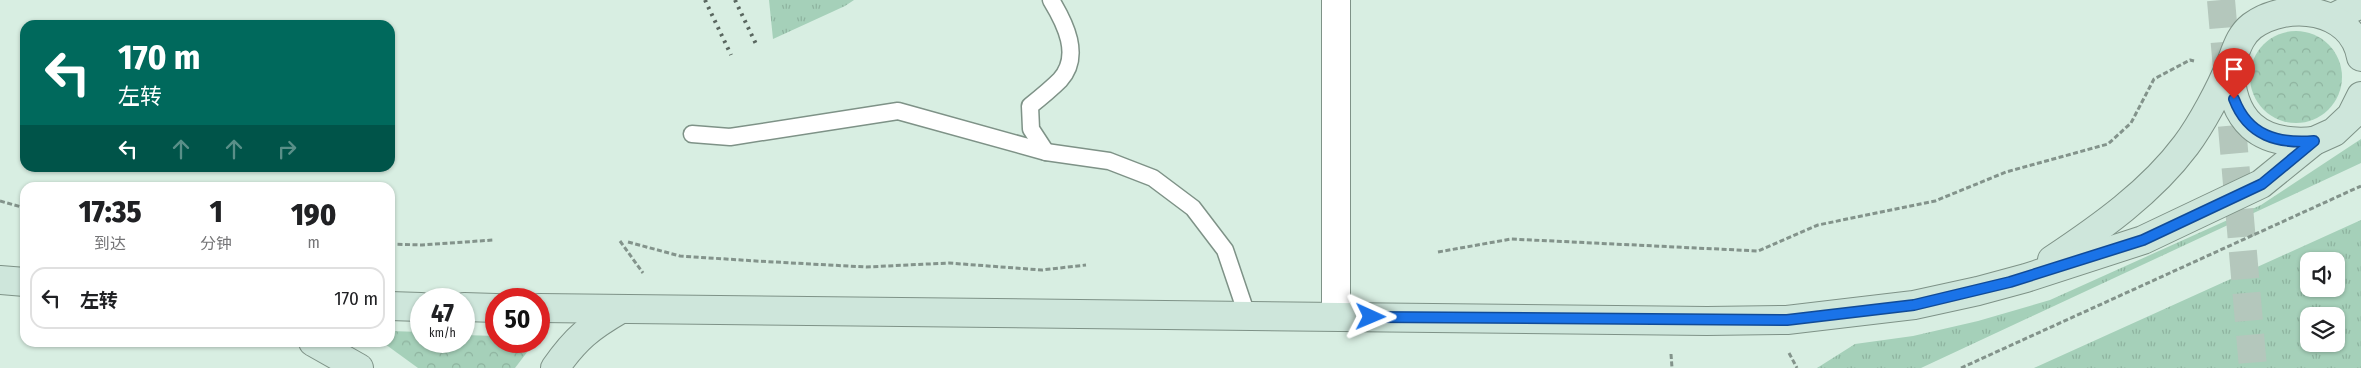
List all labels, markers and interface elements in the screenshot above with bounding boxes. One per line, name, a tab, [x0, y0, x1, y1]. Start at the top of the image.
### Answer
text: 170 m	[118, 36, 201, 78]
icon: left	[35, 40, 100, 105]
pin	[2213, 48, 2255, 99]
icon: arrive	[2220, 55, 2248, 83]
text: 左转	[118, 83, 162, 110]
icon: left	[114, 135, 142, 163]
icon: ahead	[167, 135, 195, 163]
icon: ahead	[220, 135, 248, 163]
icon: right	[273, 135, 301, 163]
text: 17:35	[79, 194, 142, 230]
text: 1	[210, 194, 223, 230]
text: 190	[291, 197, 336, 233]
text: m	[307, 233, 320, 252]
text: 到达	[94, 234, 126, 253]
text: 分钟	[200, 234, 232, 253]
map controls	[2300, 252, 2345, 352]
button: sound	[2300, 252, 2345, 297]
icon: left	[37, 284, 65, 312]
text: 170 m	[334, 287, 378, 310]
speed limit sign: 50	[485, 288, 550, 353]
text: 左转	[80, 289, 118, 312]
position arrow	[1344, 290, 1396, 342]
text: 47	[431, 299, 454, 329]
button: layers	[2300, 307, 2345, 352]
text: km/h	[429, 326, 456, 340]

